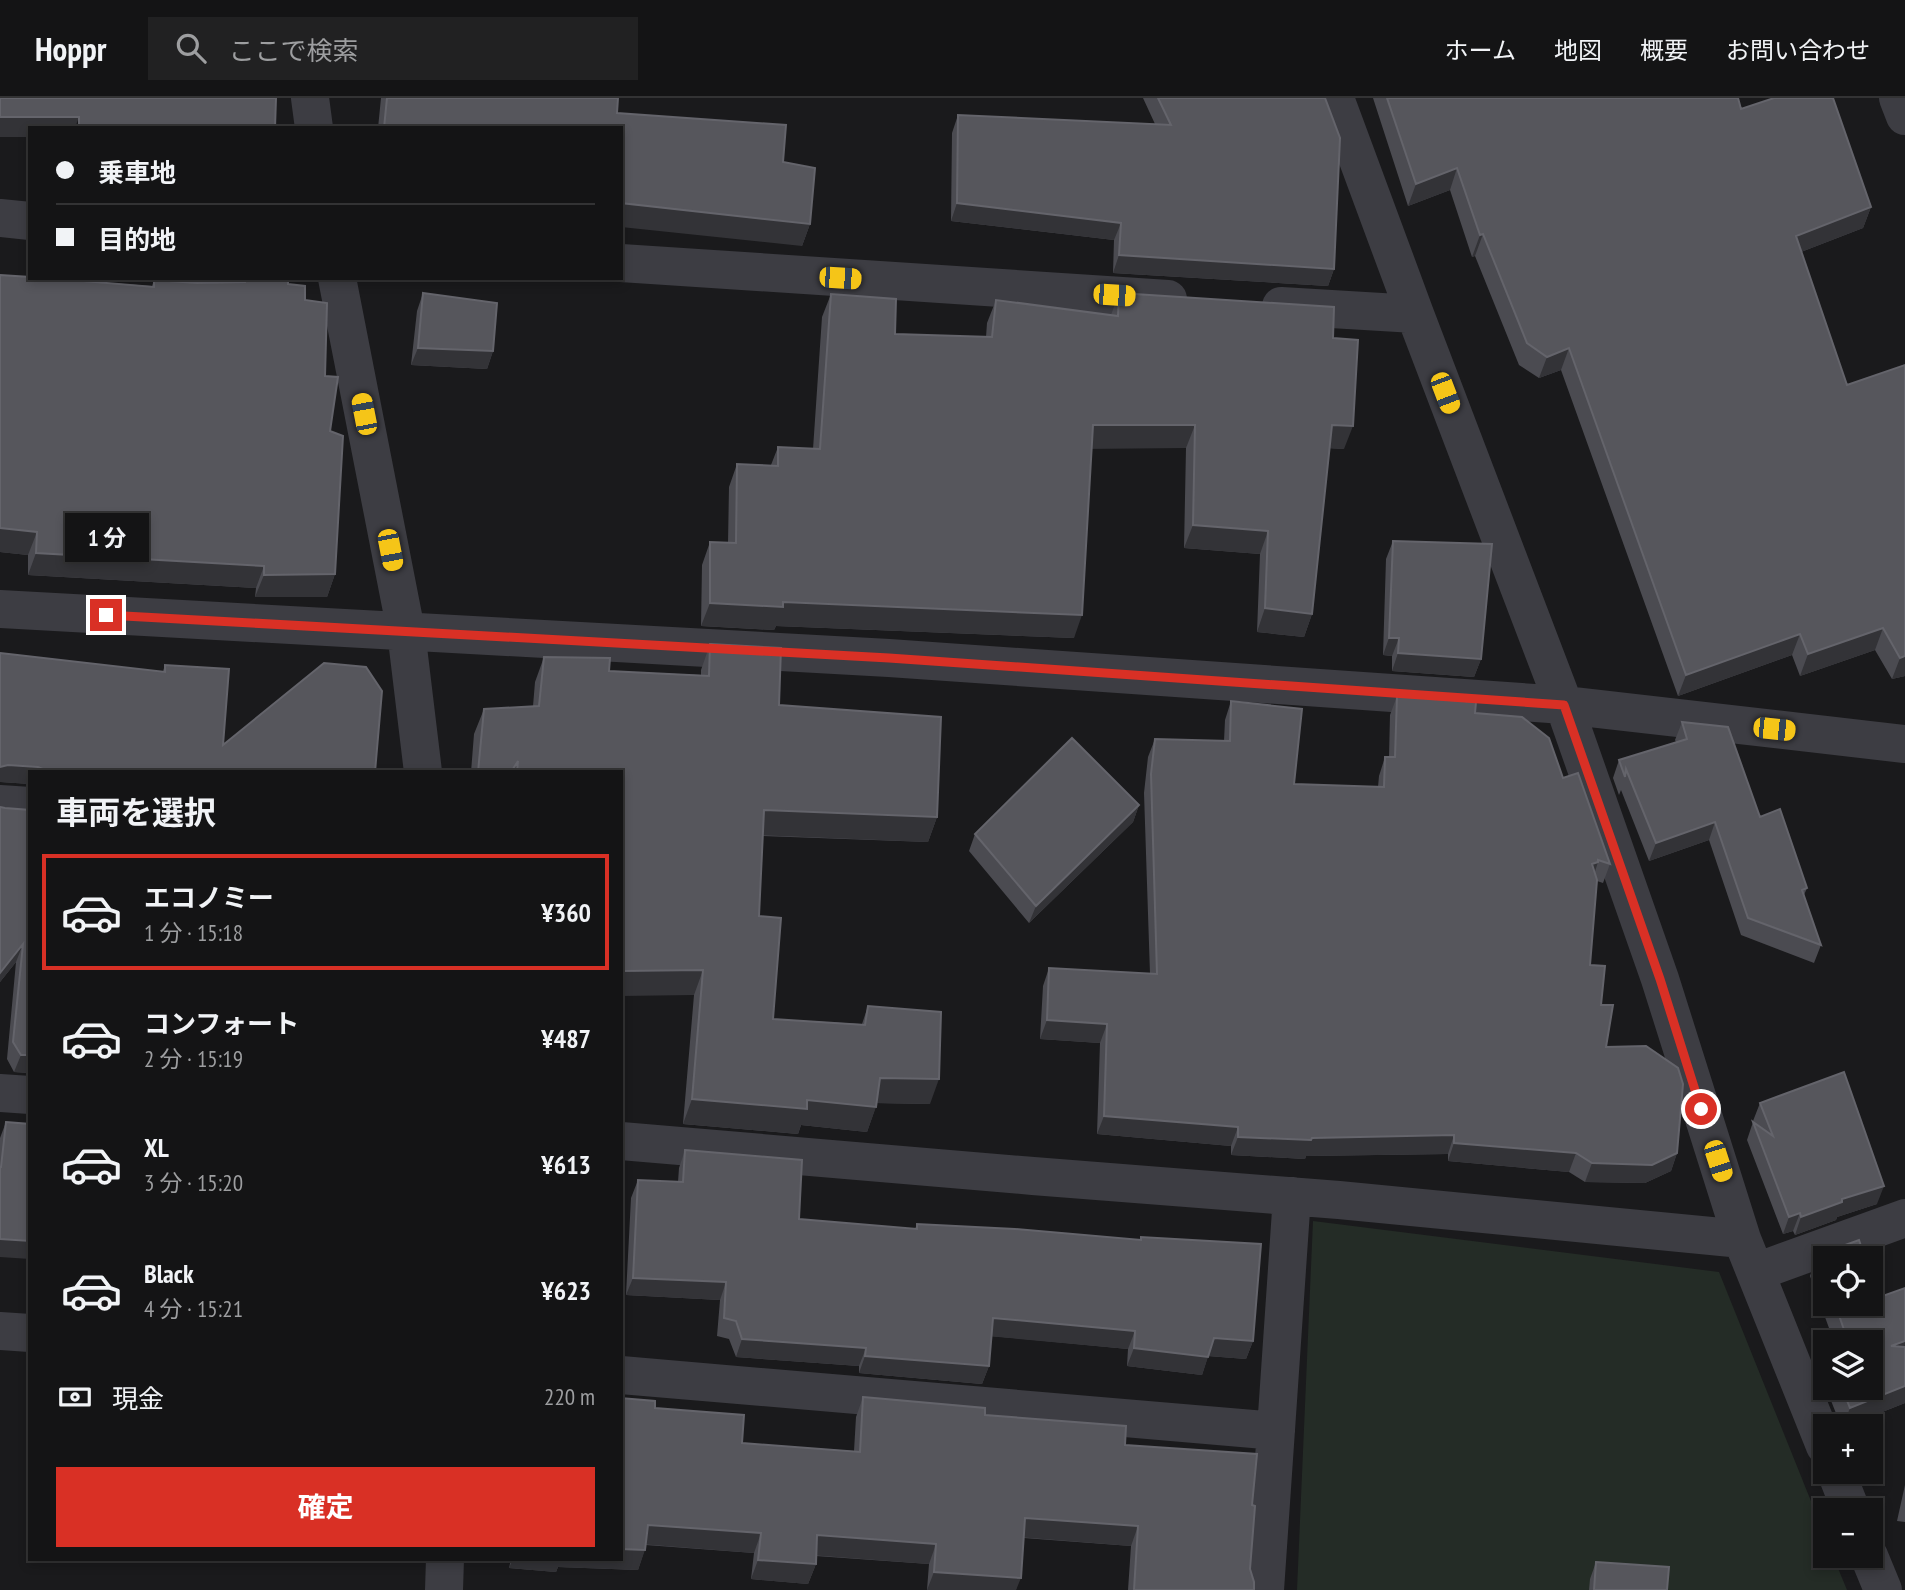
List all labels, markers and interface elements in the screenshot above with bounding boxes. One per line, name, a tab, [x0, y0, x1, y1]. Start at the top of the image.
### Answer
search box	[148, 17, 638, 80]
text: Hoppr	[35, 27, 106, 70]
icon: search	[172, 29, 210, 67]
text: ここで検索	[228, 34, 358, 67]
text: ホーム	[1445, 35, 1516, 66]
text: 地図	[1554, 35, 1602, 66]
text: 概要	[1640, 35, 1688, 66]
text: お問い合わせ	[1726, 35, 1870, 66]
text: 乗車地	[98, 156, 176, 189]
text: 目的地	[98, 223, 176, 256]
car	[819, 266, 862, 290]
car	[1093, 283, 1136, 307]
car	[1428, 370, 1463, 416]
car	[350, 391, 379, 437]
callout: 1 分	[64, 514, 148, 562]
text: 1 分	[88, 523, 126, 552]
car	[376, 527, 405, 573]
route end	[90, 599, 122, 631]
car	[1753, 716, 1796, 742]
text: 車両を選択	[56, 791, 216, 833]
icon: car	[60, 881, 123, 944]
text: エコノミー	[144, 881, 274, 914]
text: ¥360	[541, 896, 591, 929]
text: 1 分 · 15:18	[144, 918, 243, 947]
icon: car	[60, 1007, 123, 1070]
text: コンフォート	[144, 1007, 299, 1040]
text: ¥487	[541, 1022, 591, 1055]
text: 2 分 · 15:19	[144, 1044, 243, 1073]
route start	[1685, 1093, 1717, 1125]
text: XL	[144, 1131, 169, 1164]
icon: car	[60, 1133, 123, 1196]
car	[1702, 1138, 1735, 1184]
text: ¥613	[541, 1148, 591, 1181]
text: 3 分 · 15:20	[144, 1168, 243, 1197]
map controls	[1813, 1246, 1883, 1568]
button: locate	[1813, 1246, 1883, 1316]
text: Black	[144, 1257, 194, 1290]
icon: car	[60, 1259, 123, 1322]
text: ¥623	[541, 1274, 591, 1307]
text: 4 分 · 15:21	[144, 1294, 243, 1323]
button: layers	[1813, 1330, 1883, 1400]
icon: cash	[56, 1378, 94, 1416]
text: 現金	[112, 1382, 164, 1415]
text: 220 m	[544, 1382, 595, 1411]
button: +	[1813, 1414, 1883, 1484]
button: 確定	[56, 1467, 595, 1547]
button: −	[1813, 1498, 1883, 1568]

